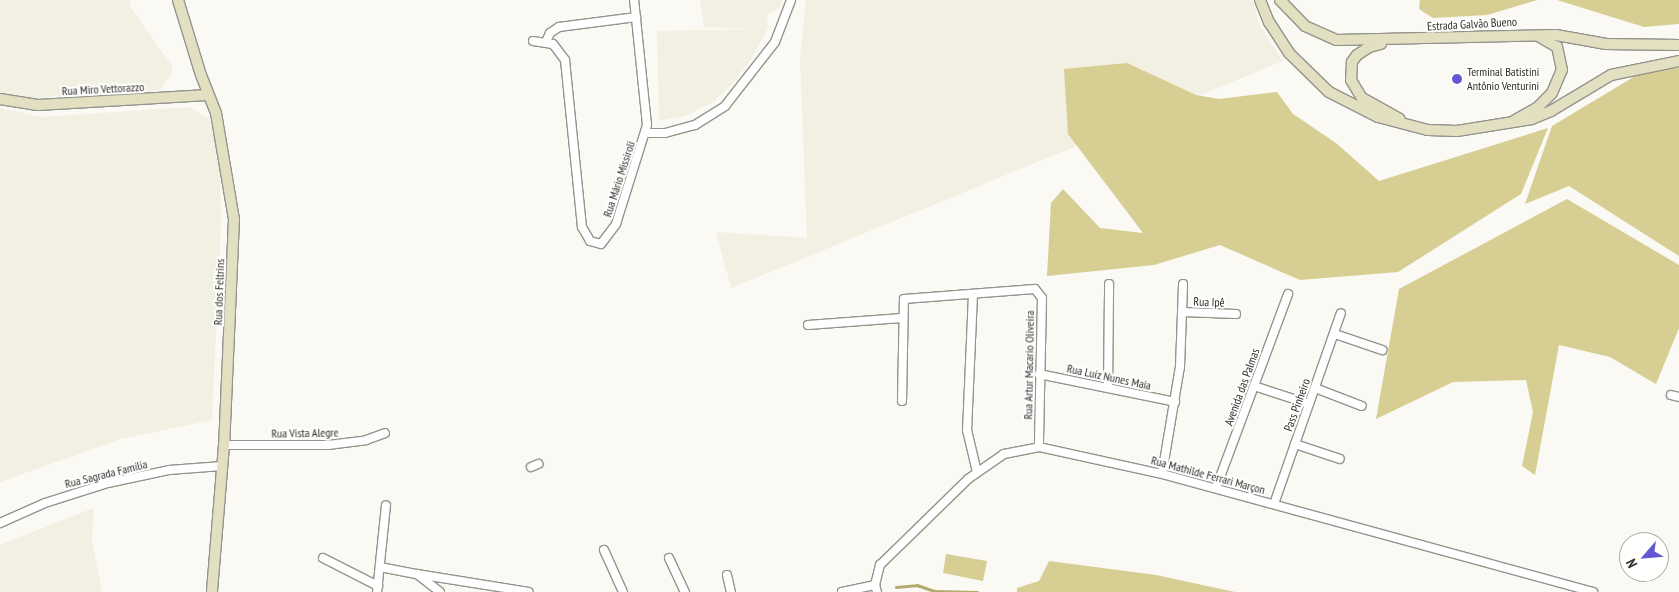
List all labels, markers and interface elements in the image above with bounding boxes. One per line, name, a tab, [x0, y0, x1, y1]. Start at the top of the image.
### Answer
street label: Estrada Galvão Bueno	[1427, 14, 1517, 34]
place label: Terminal Batistini Antônio Venturini	[1467, 65, 1539, 93]
marker: Terminal Batistini Antônio Venturini	[1451, 73, 1463, 85]
street label: Rua Miro Vettorazzo	[61, 80, 145, 98]
street label: Rua Mário Missiroli	[600, 139, 638, 219]
street label: Rua dos Feltrins	[211, 259, 227, 325]
street label: Rua Ipê	[1193, 294, 1225, 310]
street label: Rua Artur Macario Oliveira	[1021, 310, 1037, 420]
street label: Avenida das Palmas	[1221, 346, 1263, 428]
street label: Rua Luíz Nunes Maia	[1065, 361, 1153, 393]
street label: Pass Pinheiro	[1281, 377, 1313, 433]
street label: Rua Vista Alegre	[271, 425, 339, 441]
street label: Rua Mathilde Ferrari Marçon	[1149, 453, 1267, 497]
street label: Rua Sagrada Família	[63, 457, 149, 491]
north arrow	[1619, 532, 1669, 582]
text: N	[1622, 556, 1641, 571]

